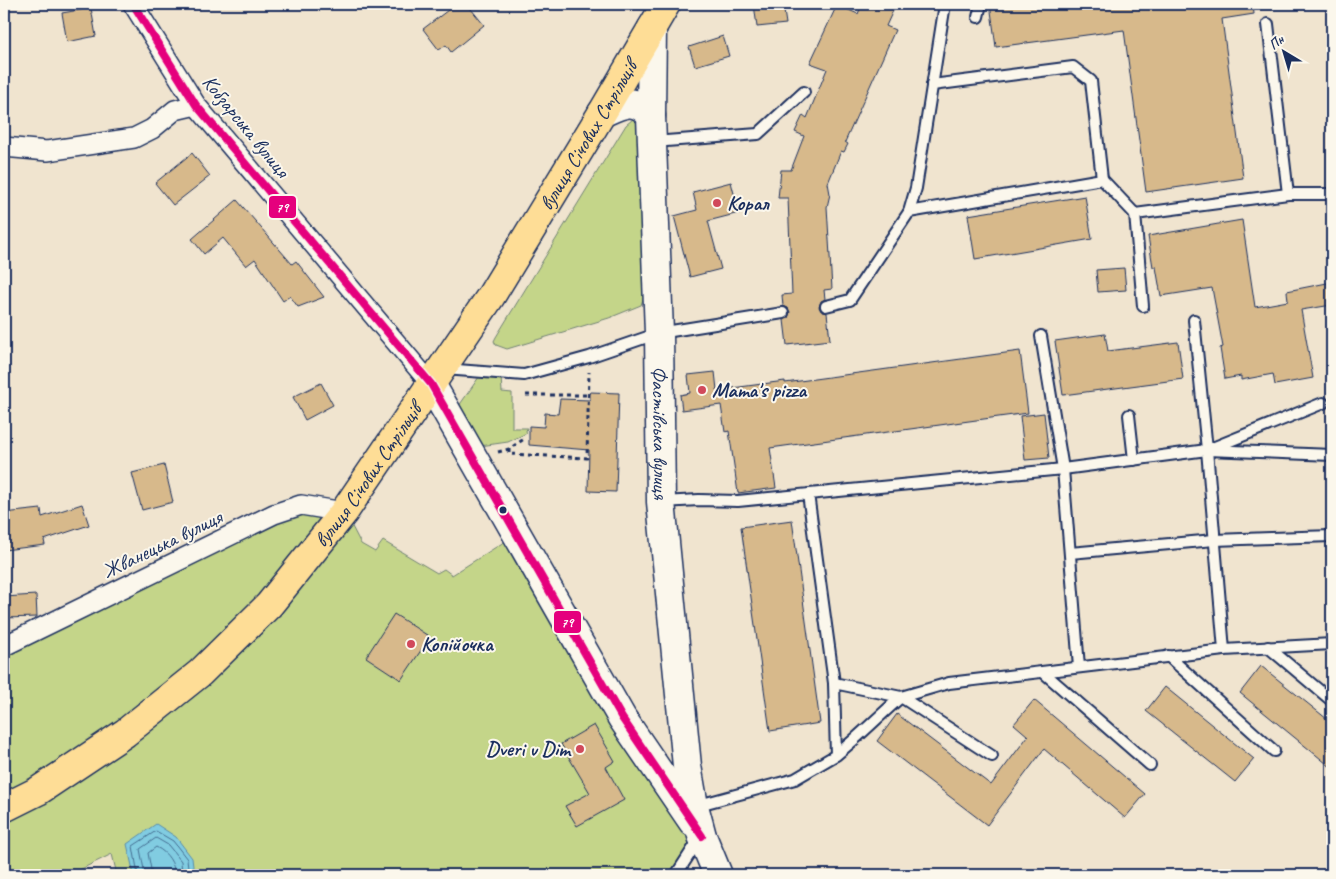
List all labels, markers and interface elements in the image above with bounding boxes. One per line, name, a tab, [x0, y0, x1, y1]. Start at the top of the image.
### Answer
north arrow	[1258, 28, 1308, 78]
text: Пн	[1265, 30, 1288, 53]
street label: вулиця Січових Стрільців	[533, 52, 645, 215]
street label: Кобзарська вулиця	[197, 69, 296, 184]
place label: Корал	[727, 190, 770, 216]
line badge: 79	[268, 195, 297, 219]
marker: Корал	[711, 197, 723, 209]
text: 79	[276, 199, 290, 216]
street label: Фастівська вулиця	[646, 366, 674, 501]
place label: Mama's pizza	[712, 377, 807, 403]
marker: Mama's pizza	[696, 384, 708, 396]
street label: вулиця Січових Стрільців	[308, 394, 430, 552]
street label: Жванецька вулиця	[98, 503, 228, 584]
unlabelled marker	[498, 505, 508, 515]
line badge: 79	[553, 610, 582, 634]
text: 79	[561, 614, 575, 631]
place label: Копійочка	[421, 631, 495, 657]
marker: Копійочка	[405, 638, 417, 650]
place label: Dveri v Dim	[486, 736, 572, 762]
marker: Dveri v Dim	[574, 743, 586, 755]

